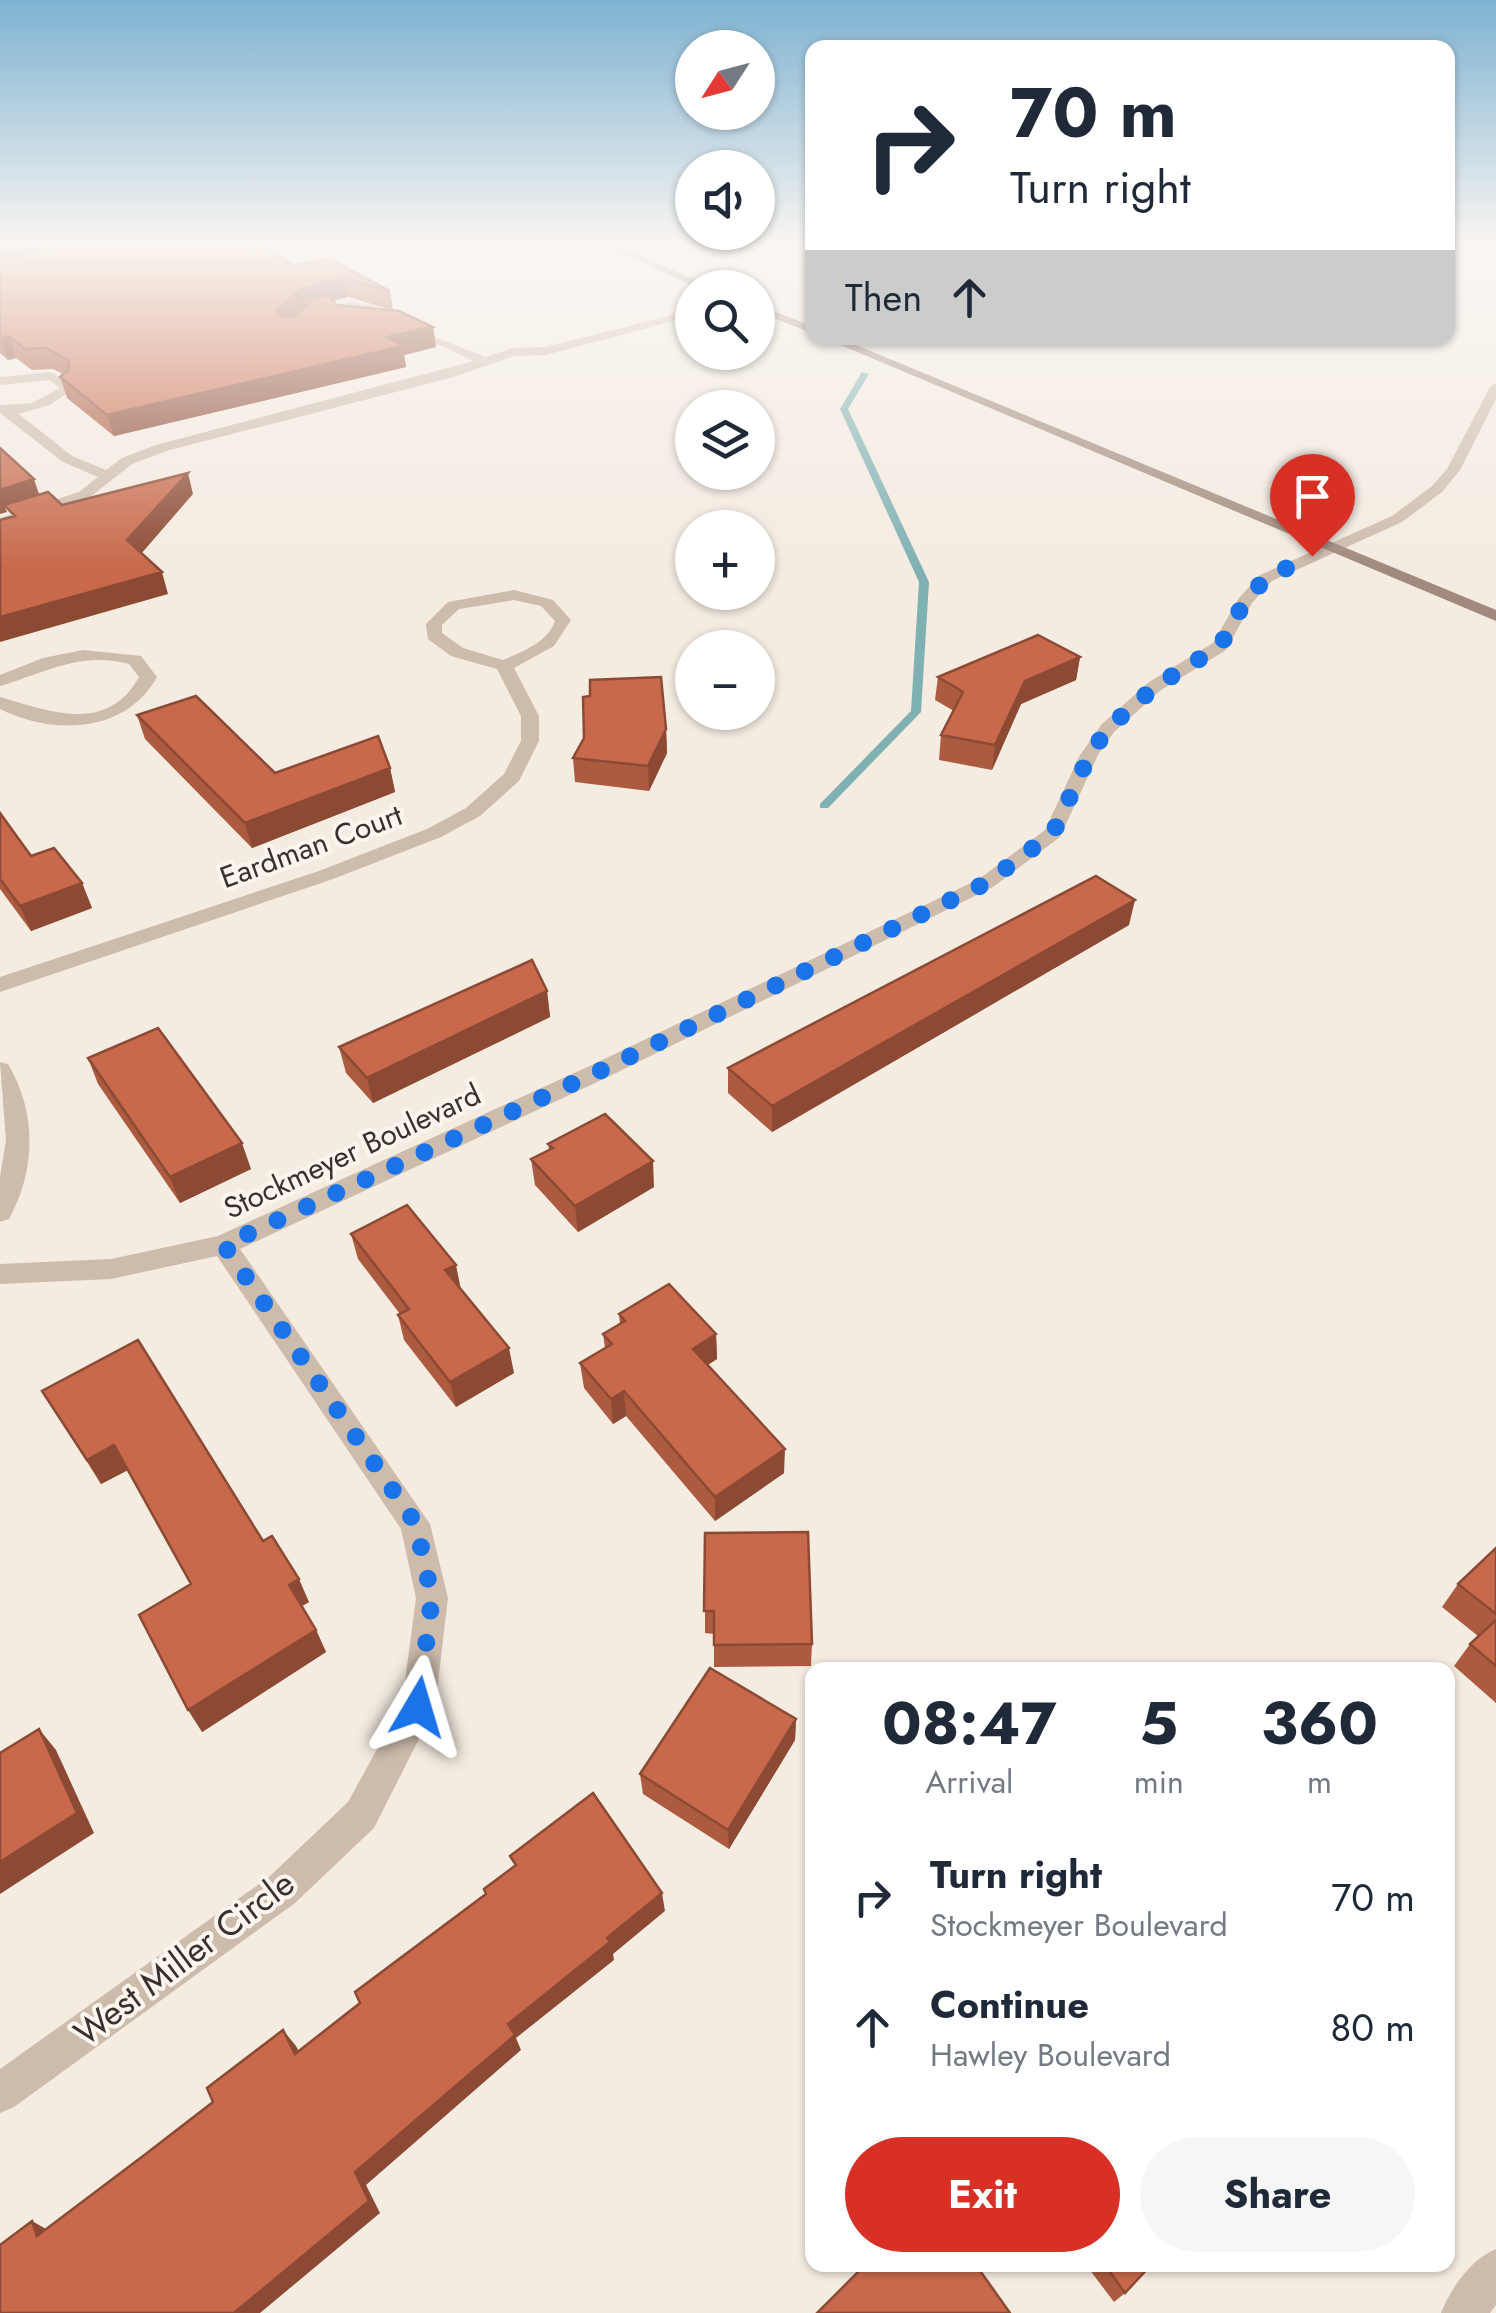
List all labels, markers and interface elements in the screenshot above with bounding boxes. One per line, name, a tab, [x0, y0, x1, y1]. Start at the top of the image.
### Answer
north arrow	[675, 30, 775, 130]
map controls	[675, 30, 775, 730]
text: 70 m	[1010, 62, 1177, 163]
icon: right	[845, 80, 975, 210]
button: sound	[675, 150, 775, 250]
text: Turn right	[1010, 155, 1191, 220]
button: search	[675, 270, 775, 370]
text: Then	[845, 270, 922, 325]
icon: ahead	[942, 270, 997, 325]
button: layers	[675, 390, 775, 490]
pin	[1270, 454, 1355, 557]
icon: arrive	[1285, 469, 1340, 524]
button: +	[675, 510, 775, 610]
button: −	[675, 630, 775, 730]
street label: Eardman Court	[214, 793, 409, 899]
street label: Stockmeyer Boulevard	[216, 1073, 488, 1229]
position arrow	[366, 1655, 470, 1759]
text: 08:47	[882, 1680, 1057, 1767]
text: 5	[1139, 1680, 1178, 1767]
text: 360	[1261, 1680, 1378, 1767]
text: Arrival	[925, 1759, 1013, 1805]
text: min	[1134, 1759, 1184, 1805]
text: m	[1307, 1759, 1332, 1805]
text: Turn right	[930, 1847, 1102, 1902]
street label: West Miller Circle	[63, 1858, 305, 2058]
icon: right	[845, 1870, 900, 1925]
text: 70 m	[1331, 1870, 1415, 1925]
text: Stockmeyer Boulevard	[930, 1902, 1228, 1948]
text: Continue	[930, 1977, 1089, 2032]
icon: ahead	[845, 2000, 900, 2055]
text: 80 m	[1330, 2000, 1415, 2055]
text: Hawley Boulevard	[930, 2032, 1171, 2078]
button: Exit	[845, 2137, 1120, 2252]
button: Share	[1140, 2137, 1415, 2252]

